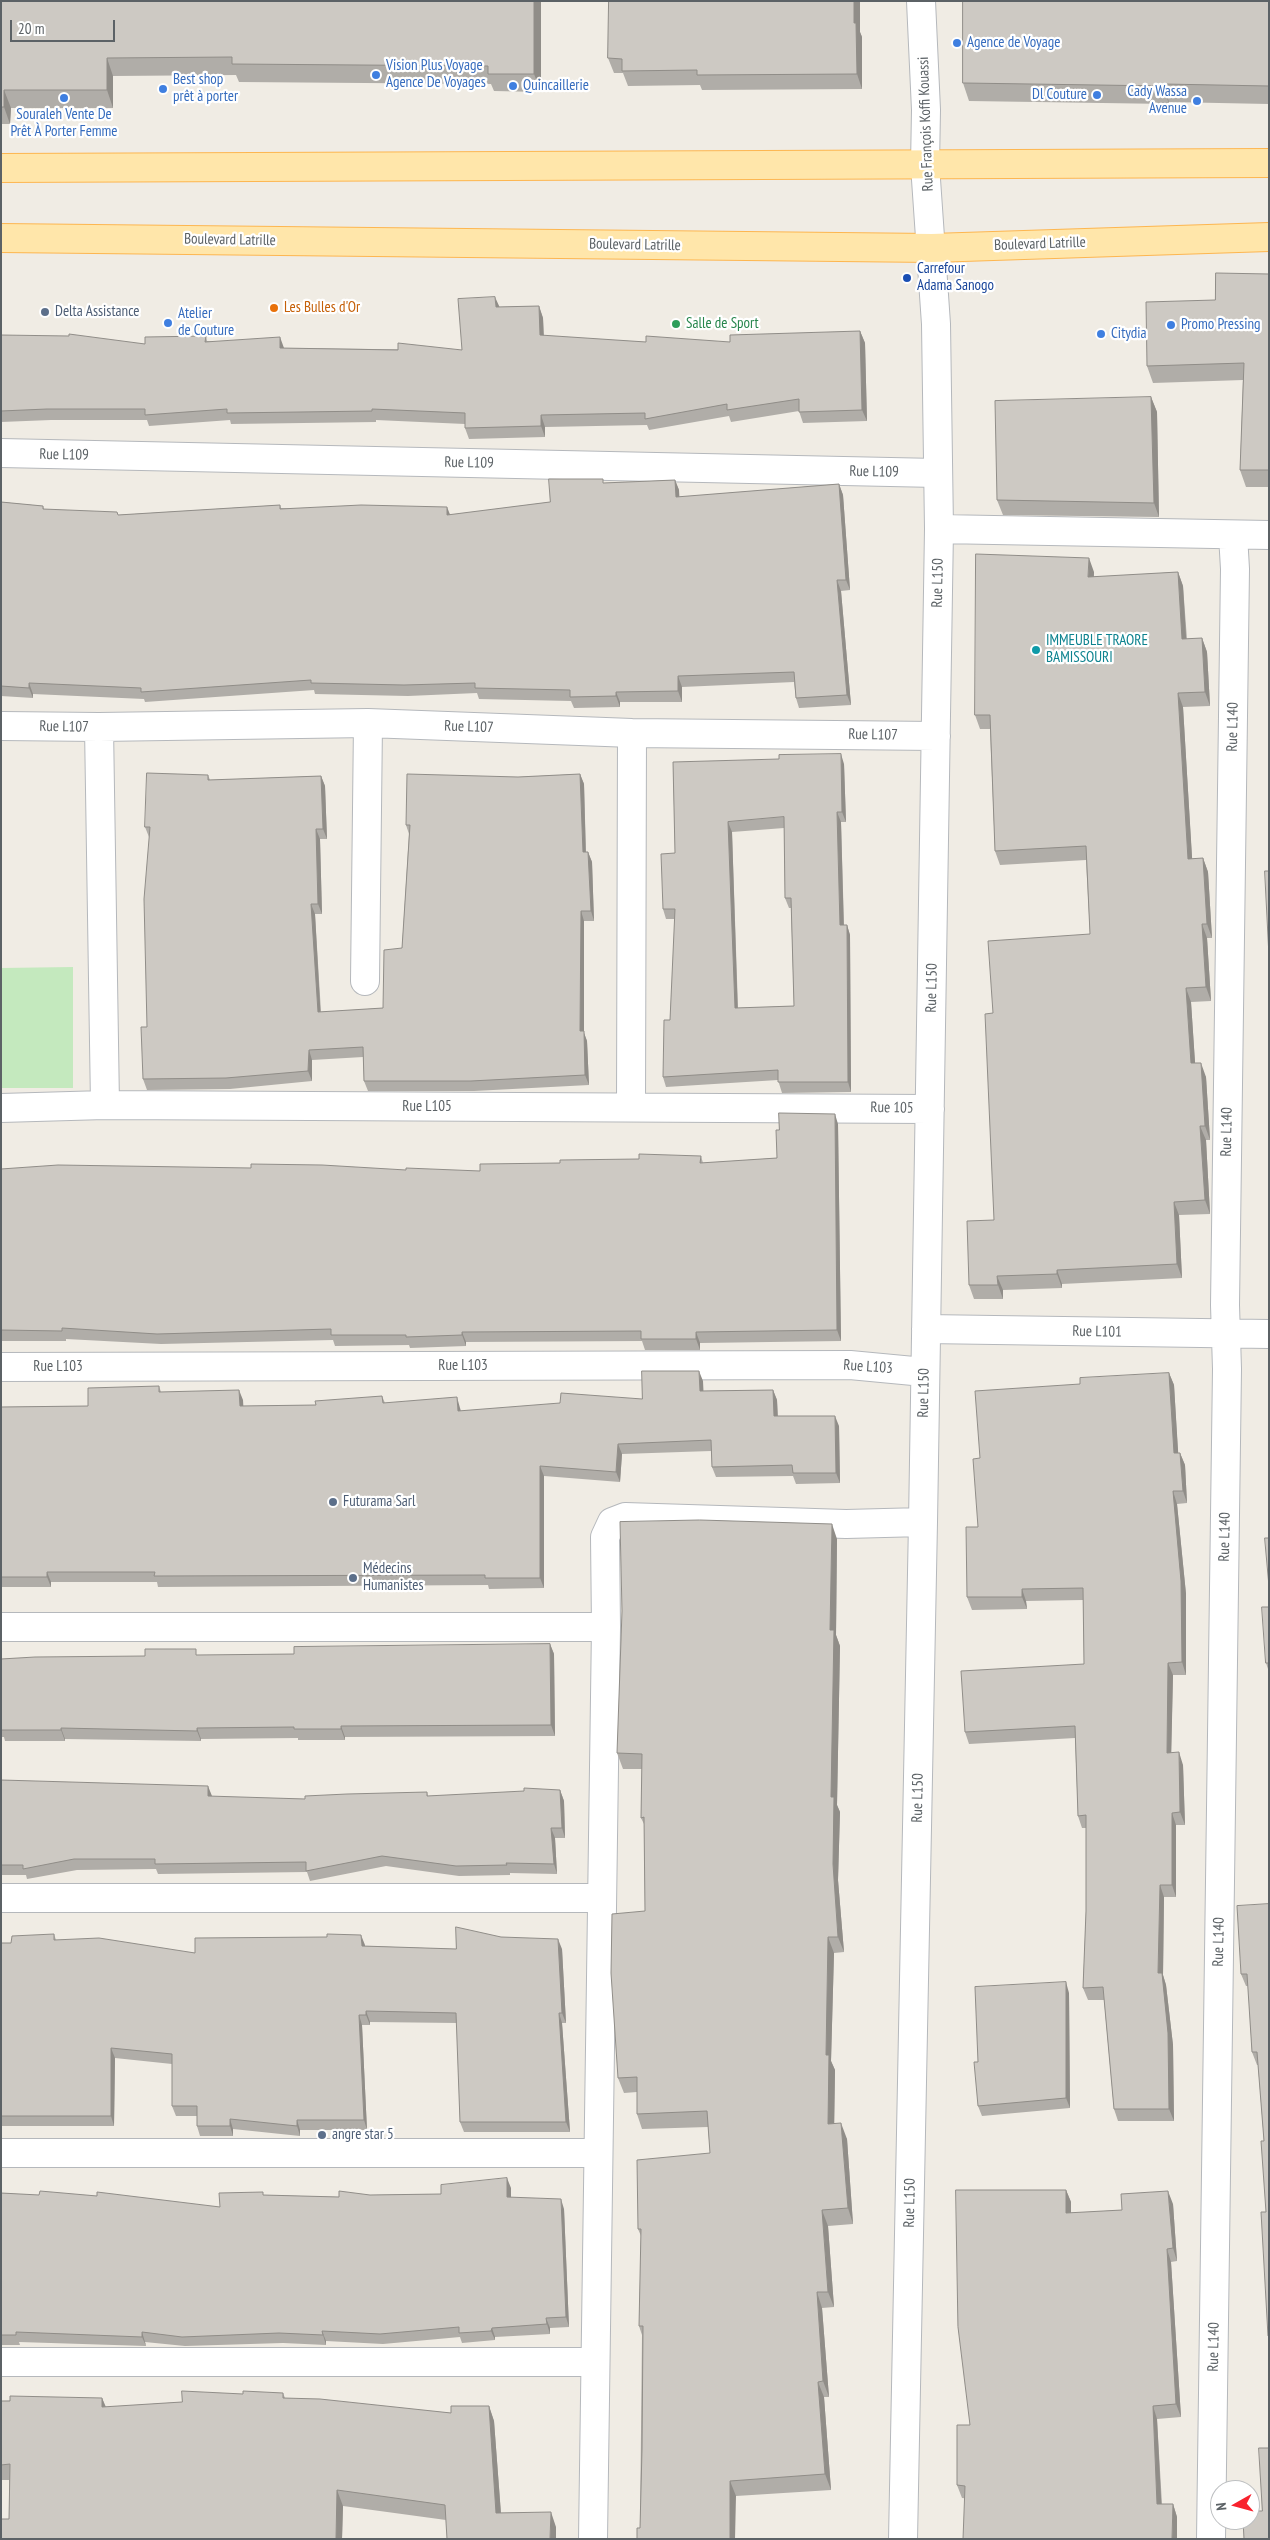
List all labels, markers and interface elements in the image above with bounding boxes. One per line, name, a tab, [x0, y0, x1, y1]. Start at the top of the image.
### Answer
scale bar	[12, 10, 118, 42]
text: 20 m	[18, 19, 44, 38]
place label: Agence de Voyage	[967, 34, 1060, 52]
marker: Agence de Voyage	[951, 37, 963, 49]
street label: Rue François Koffi Kouassi	[915, 56, 937, 192]
place label: Vision Plus Voyage Agence De Voyages	[386, 57, 486, 92]
marker: Vision Plus Voyage Agence De Voyages	[370, 69, 382, 81]
place label: Best shop prêt à porter	[173, 71, 238, 106]
place label: Quincaillerie	[523, 77, 589, 95]
marker: Quincaillerie	[507, 80, 519, 92]
marker: Best shop prêt à porter	[157, 83, 169, 95]
place label: Cady Wassa Avenue	[1127, 83, 1187, 118]
place label: Dl Couture	[1032, 86, 1087, 104]
marker: Dl Couture	[1091, 89, 1103, 101]
marker: Souraleh Vente De Prêt À Porter Femme	[58, 92, 70, 104]
marker: Cady Wassa Avenue	[1191, 95, 1203, 107]
place label: Souraleh Vente De Prêt À Porter Femme	[10, 106, 118, 141]
street label: Boulevard Latrille	[184, 230, 276, 250]
street label: Boulevard Latrille	[994, 233, 1086, 255]
street label: Boulevard Latrille	[589, 235, 681, 255]
place label: Carrefour Adama Sanogo	[917, 260, 994, 295]
marker: Carrefour Adama Sanogo	[901, 272, 913, 284]
place label: Les Bulles d'Or	[284, 299, 360, 317]
marker: Les Bulles d'Or	[268, 302, 280, 314]
place label: Delta Assistance	[55, 303, 139, 321]
place label: Atelier de Couture	[178, 305, 234, 340]
marker: Delta Assistance	[39, 306, 51, 318]
place label: Salle de Sport	[686, 315, 759, 333]
place label: Promo Pressing	[1181, 316, 1260, 334]
marker: Atelier de Couture	[162, 317, 174, 329]
marker: Salle de Sport	[670, 318, 682, 330]
marker: Promo Pressing	[1165, 319, 1177, 331]
place label: Citydia	[1111, 325, 1147, 343]
marker: Citydia	[1095, 328, 1107, 340]
street label: Rue L109	[39, 446, 89, 464]
street label: Rue L109	[444, 454, 494, 472]
street label: Rue L109	[849, 463, 899, 481]
street label: Rue L150	[929, 558, 947, 608]
place label: IMMEUBLE TRAORE BAMISSOURI	[1046, 632, 1148, 667]
marker: IMMEUBLE TRAORE BAMISSOURI	[1030, 644, 1042, 656]
street label: Rue L140	[1224, 702, 1242, 752]
street label: Rue L107	[444, 717, 494, 737]
street label: Rue L107	[39, 718, 89, 736]
street label: Rue L107	[848, 726, 898, 744]
street label: Rue L150	[923, 963, 941, 1013]
street label: Rue L105	[402, 1098, 452, 1116]
street label: Rue 105	[870, 1099, 914, 1117]
street label: Rue L140	[1218, 1107, 1236, 1157]
street label: Rue L101	[1072, 1323, 1122, 1341]
street label: Rue L103	[843, 1356, 893, 1378]
street label: Rue L103	[438, 1357, 488, 1375]
street label: Rue L103	[33, 1358, 83, 1376]
street label: Rue L150	[915, 1368, 933, 1418]
place label: Futurama Sarl	[343, 1493, 415, 1511]
marker: Futurama Sarl	[327, 1496, 339, 1508]
street label: Rue L140	[1216, 1512, 1234, 1562]
place label: Médecins Humanistes	[363, 1560, 423, 1595]
marker: Médecins Humanistes	[347, 1572, 359, 1584]
street label: Rue L150	[909, 1773, 927, 1823]
street label: Rue L140	[1210, 1917, 1228, 1967]
place label: angre star 5	[332, 2126, 394, 2144]
marker: angre star 5	[316, 2129, 328, 2141]
street label: Rue L150	[901, 2178, 919, 2228]
street label: Rue L140	[1205, 2322, 1223, 2372]
north arrow	[1210, 2480, 1260, 2530]
text: N	[1212, 2502, 1230, 2512]

